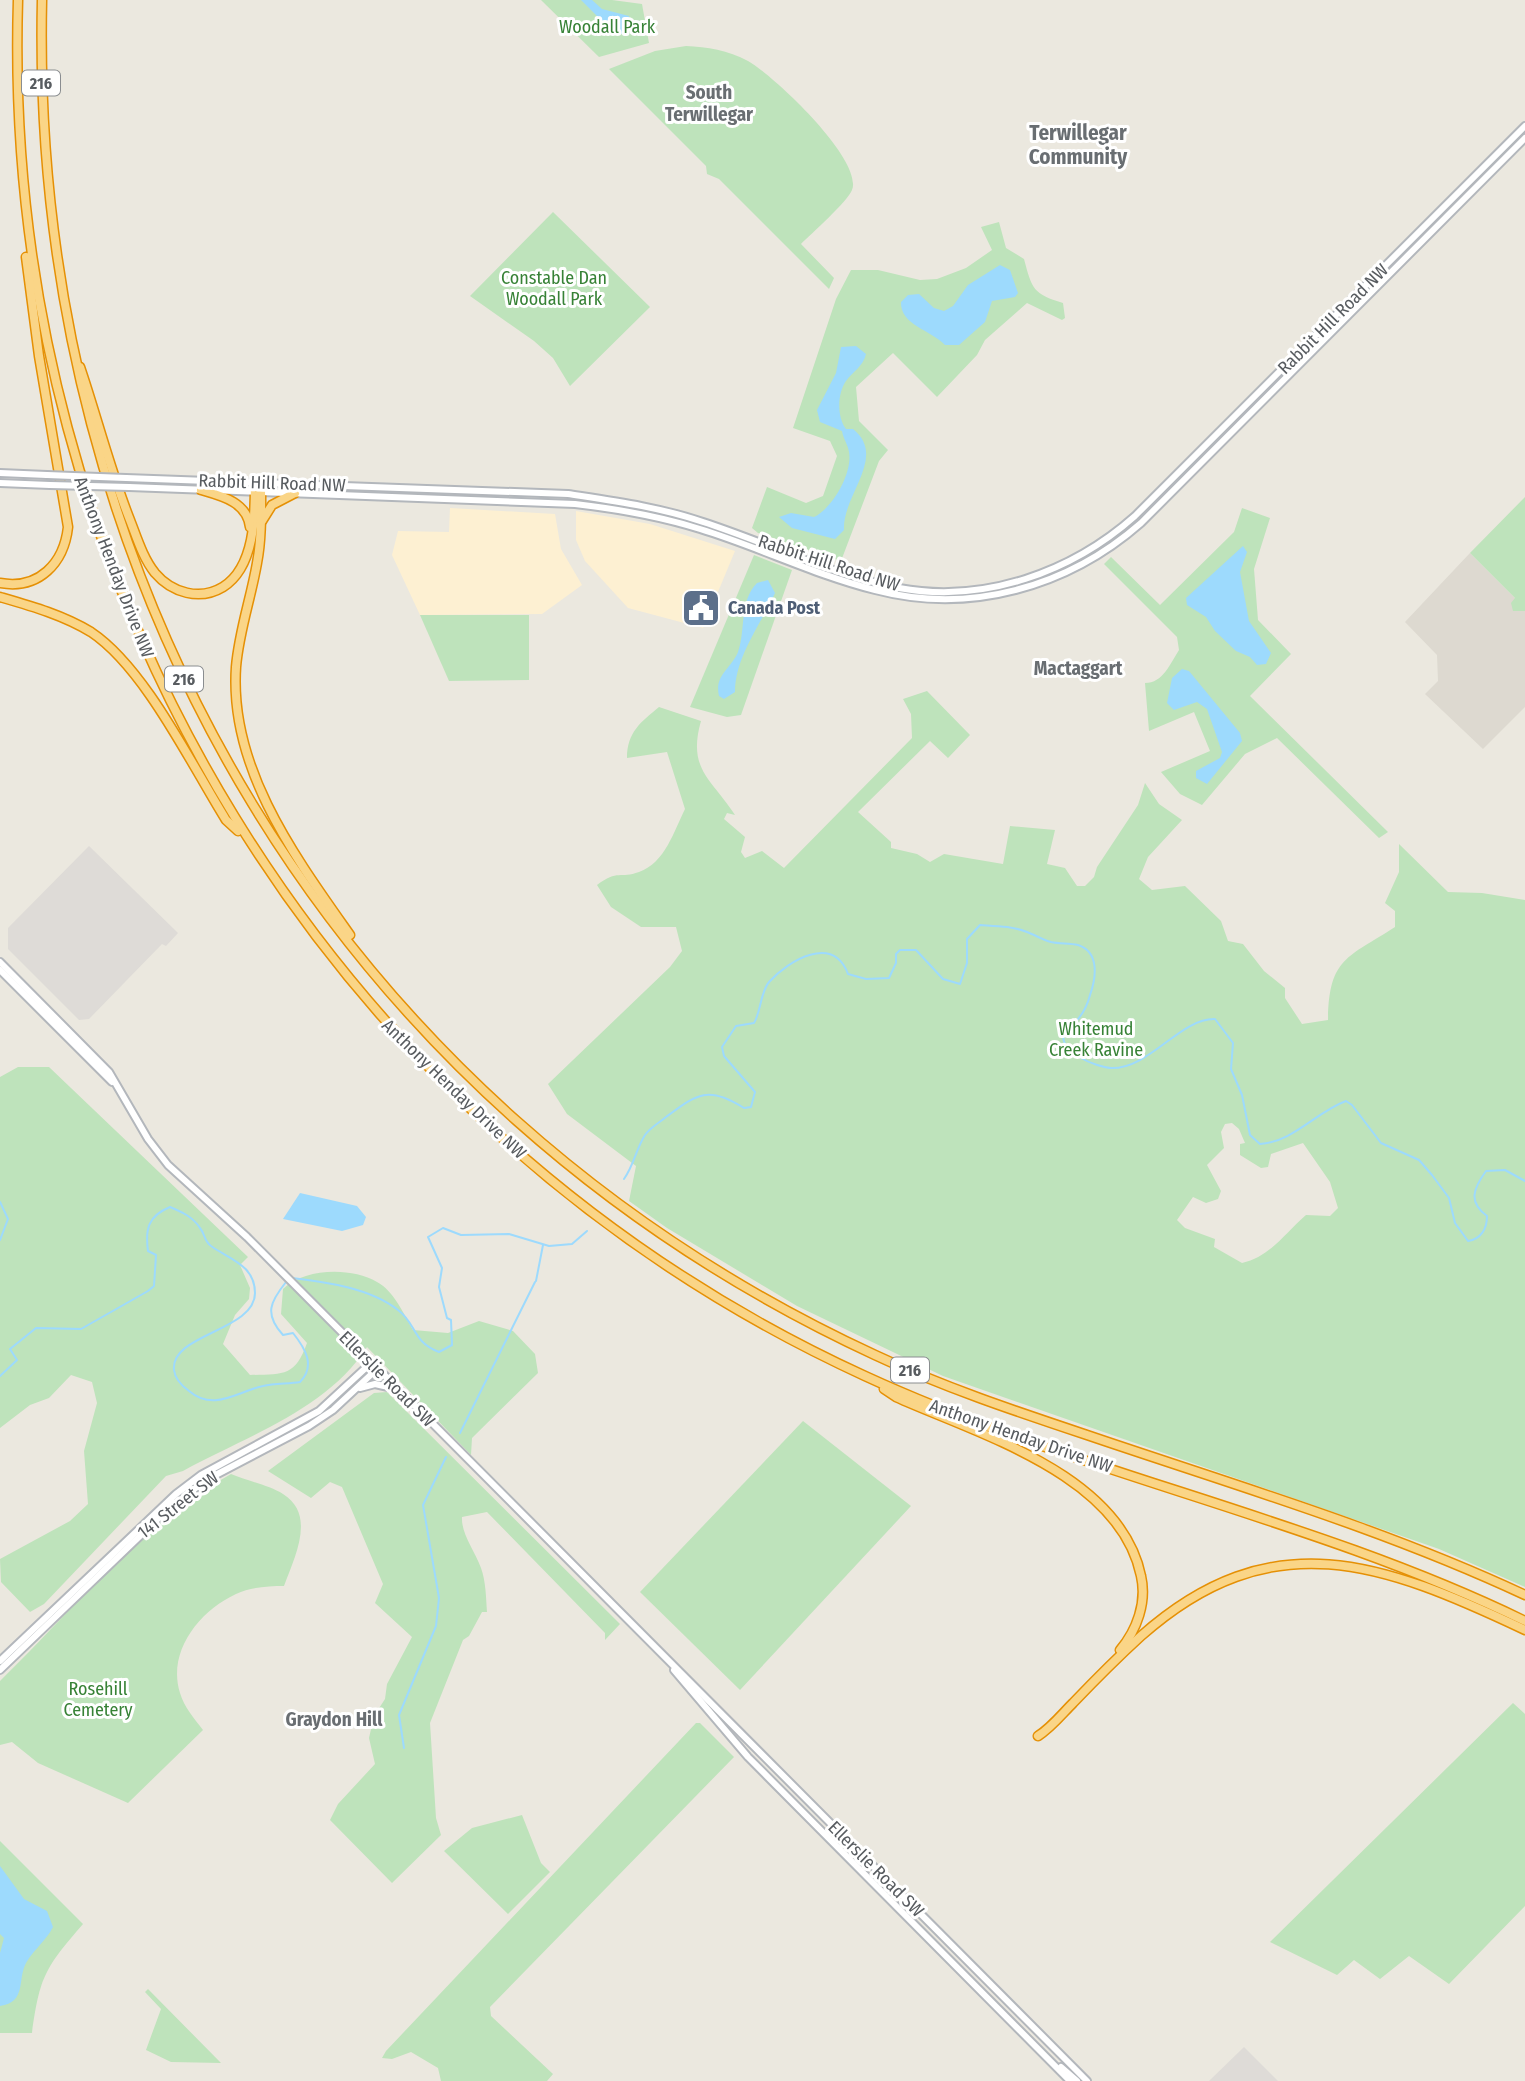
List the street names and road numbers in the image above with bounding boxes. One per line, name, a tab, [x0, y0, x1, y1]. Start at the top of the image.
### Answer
road number: 216	[22, 71, 60, 96]
street label: Rabbit Hill Road NW	[1273, 259, 1393, 379]
street label: Rabbit Hill Road NW	[198, 469, 347, 497]
street label: Anthony Henday Drive NW	[69, 473, 159, 661]
street label: Rabbit Hill Road NW	[756, 530, 903, 596]
road number: 216	[165, 666, 203, 692]
street label: Anthony Henday Drive NW	[377, 1014, 531, 1164]
street label: Ellerslie Road SW	[334, 1326, 440, 1432]
road number: 216	[891, 1358, 929, 1382]
street label: Anthony Henday Drive NW	[927, 1394, 1116, 1478]
street label: 141 Street SW	[133, 1466, 223, 1543]
street label: Ellerslie Road SW	[823, 1816, 929, 1922]

